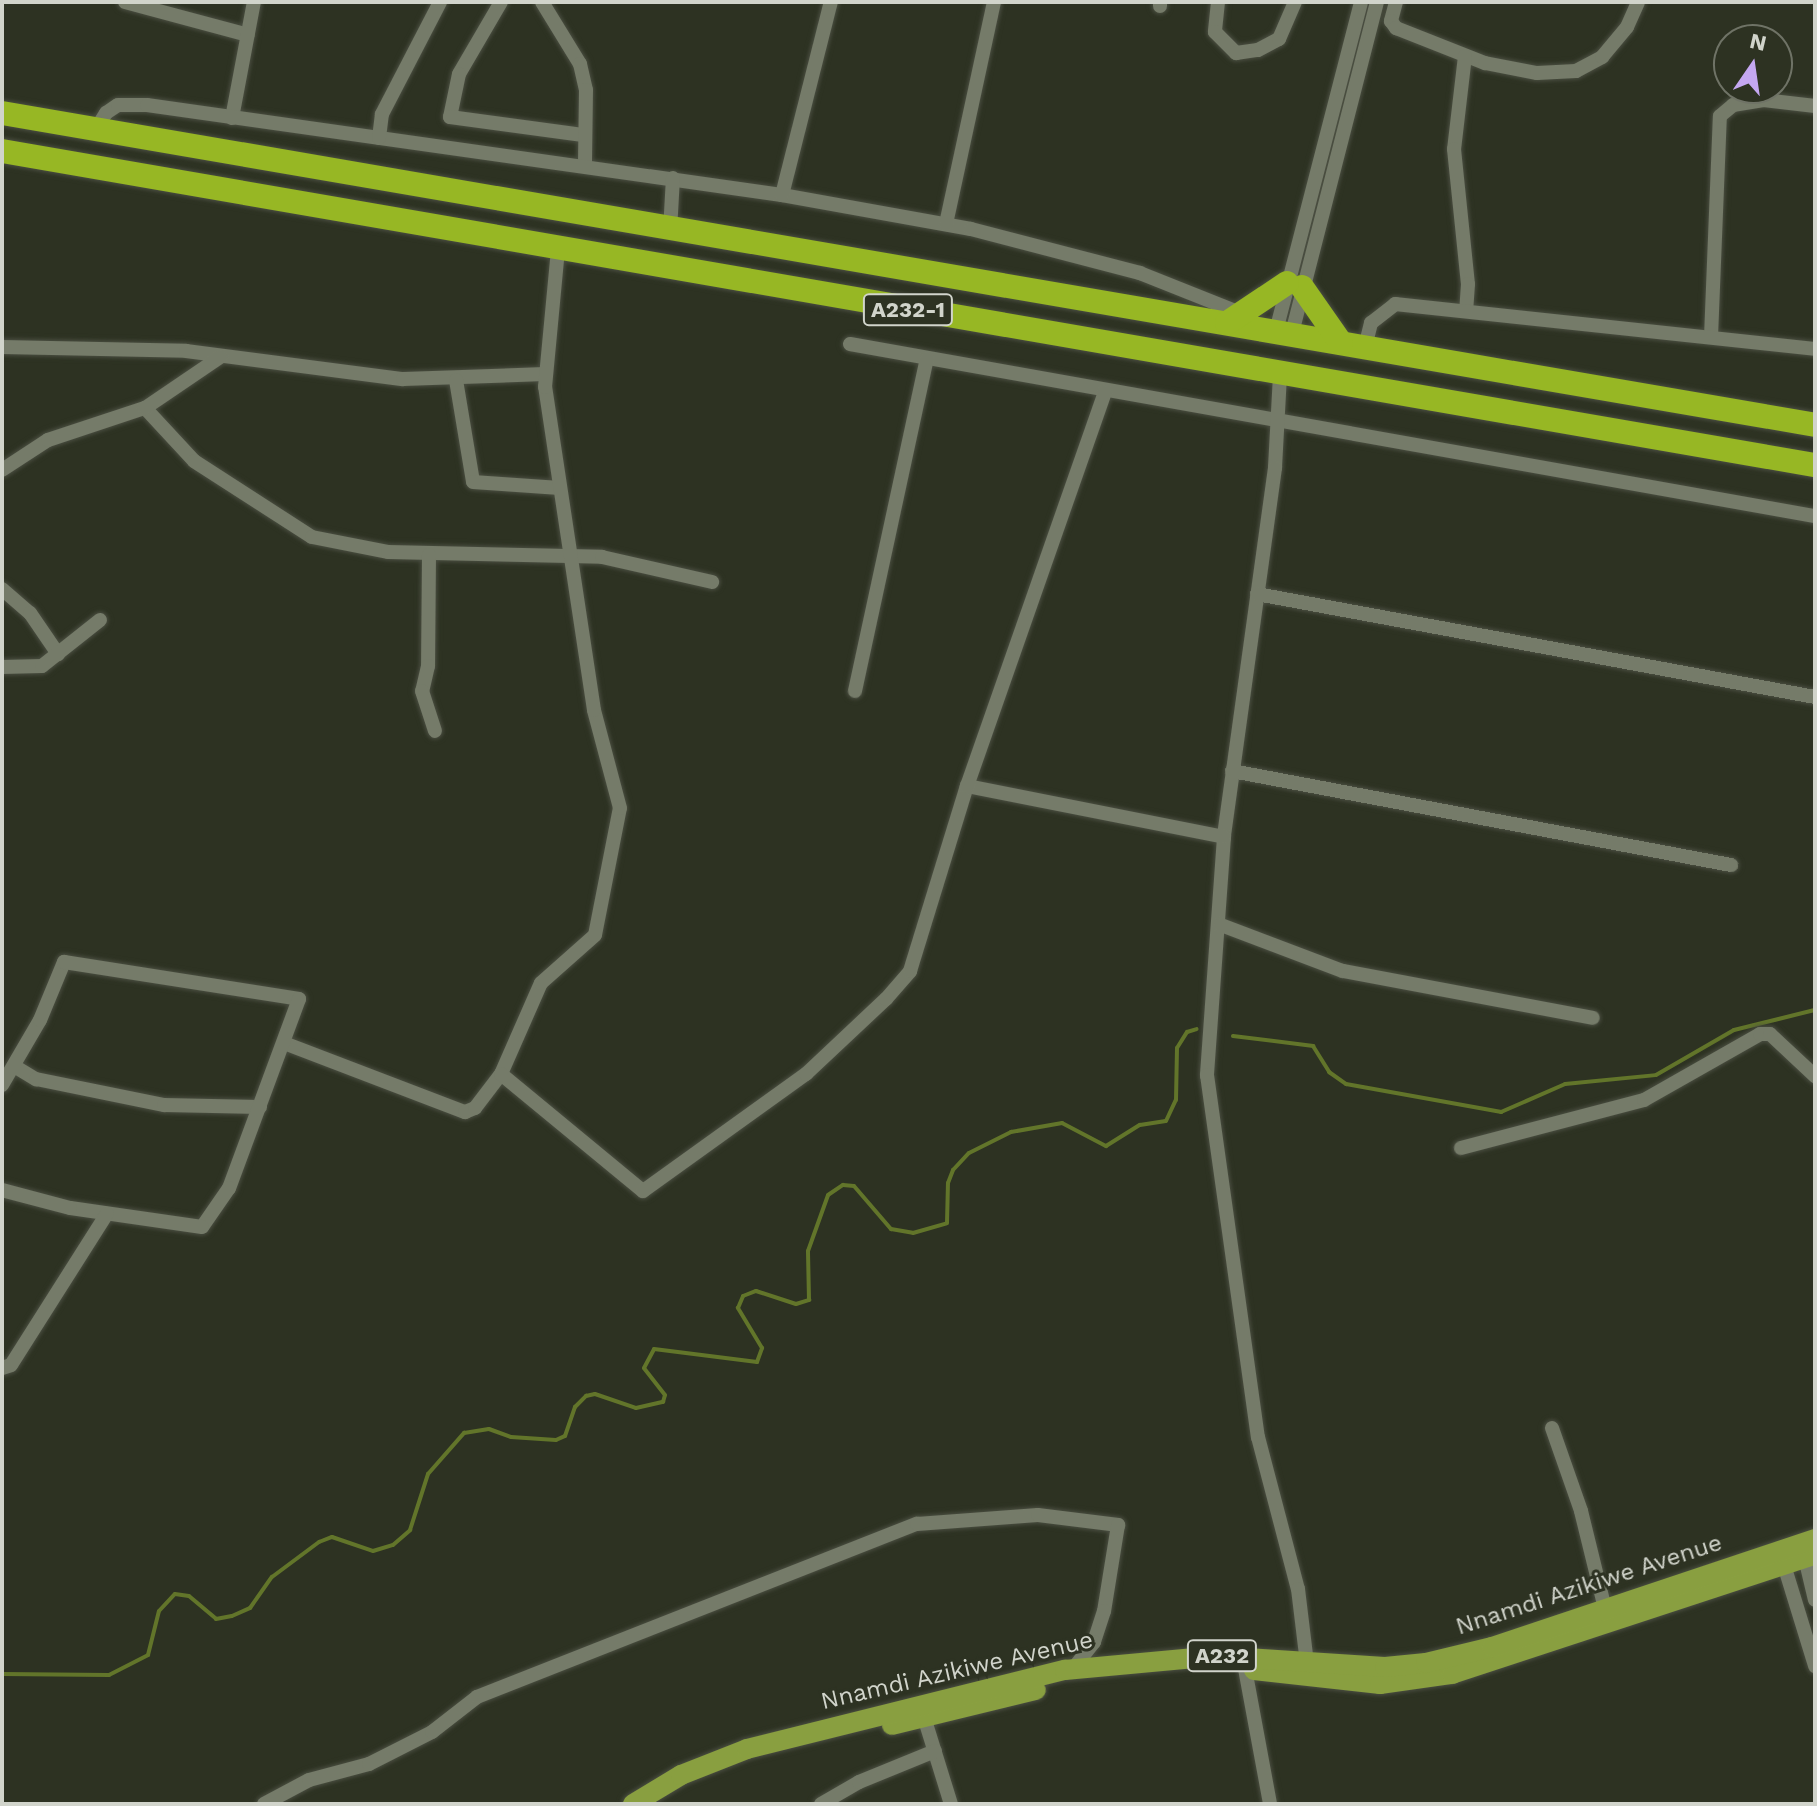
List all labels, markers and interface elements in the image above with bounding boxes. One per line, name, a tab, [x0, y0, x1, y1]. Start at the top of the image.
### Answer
north arrow	[1713, 24, 1793, 104]
text: N	[1747, 28, 1769, 56]
road number: A232-1	[862, 292, 954, 328]
street label: Nnamdi Azikiwe Avenue	[1451, 1528, 1727, 1642]
street label: Nnamdi Azikiwe Avenue	[817, 1625, 1097, 1717]
road number: A232	[1186, 1638, 1258, 1674]

